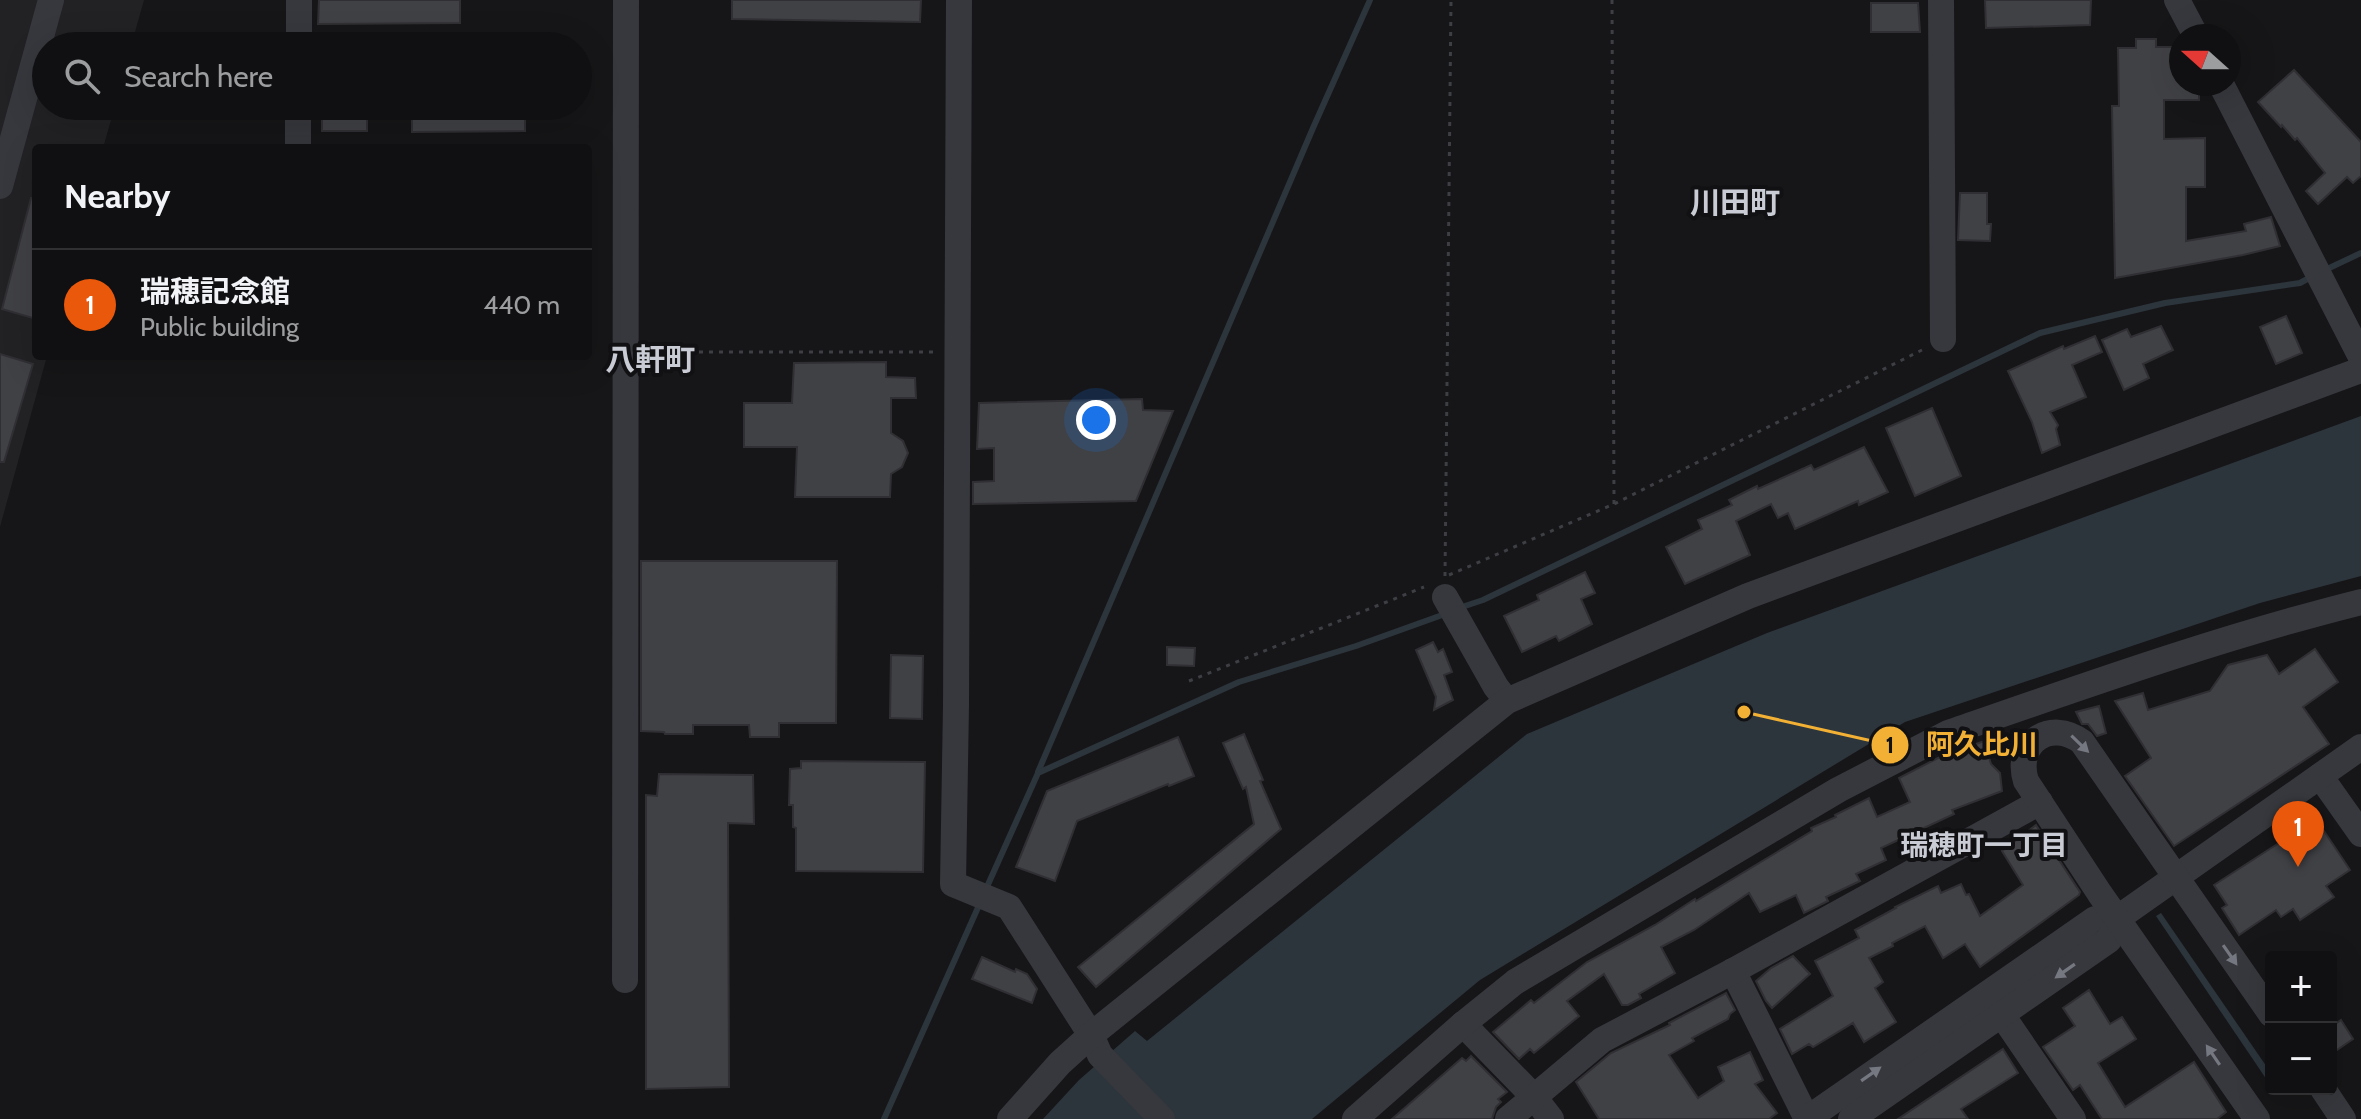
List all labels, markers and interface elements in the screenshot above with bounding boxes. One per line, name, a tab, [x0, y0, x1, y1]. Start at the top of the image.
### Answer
north arrow	[2169, 24, 2241, 96]
search box	[32, 32, 592, 120]
icon: search	[60, 54, 104, 98]
text: Search here	[124, 58, 273, 95]
text: Nearby	[64, 175, 171, 217]
district label: 川田町	[1690, 184, 1780, 221]
text: 瑞穂記念館	[140, 273, 290, 310]
text: 1	[85, 289, 95, 321]
text: 440 m	[483, 289, 560, 321]
text: Public building	[140, 311, 299, 343]
district label: 八軒町	[605, 341, 695, 378]
your location	[1076, 400, 1116, 440]
callout: 阿久比川	[1870, 719, 2054, 771]
text: 阿久比川	[1926, 727, 2038, 761]
text: 1	[1886, 730, 1894, 759]
one-way arrow	[2071, 734, 2090, 753]
pin: 1	[2272, 801, 2324, 867]
district label: 瑞穂町一丁目	[1900, 828, 2068, 862]
one-way arrow	[2223, 945, 2238, 966]
map controls	[2265, 951, 2337, 1095]
button: +	[2265, 951, 2337, 1023]
one-way arrow	[2054, 963, 2075, 978]
button: −	[2265, 1023, 2337, 1095]
one-way arrow	[2206, 1044, 2221, 1065]
one-way arrow	[1861, 1067, 1882, 1082]

